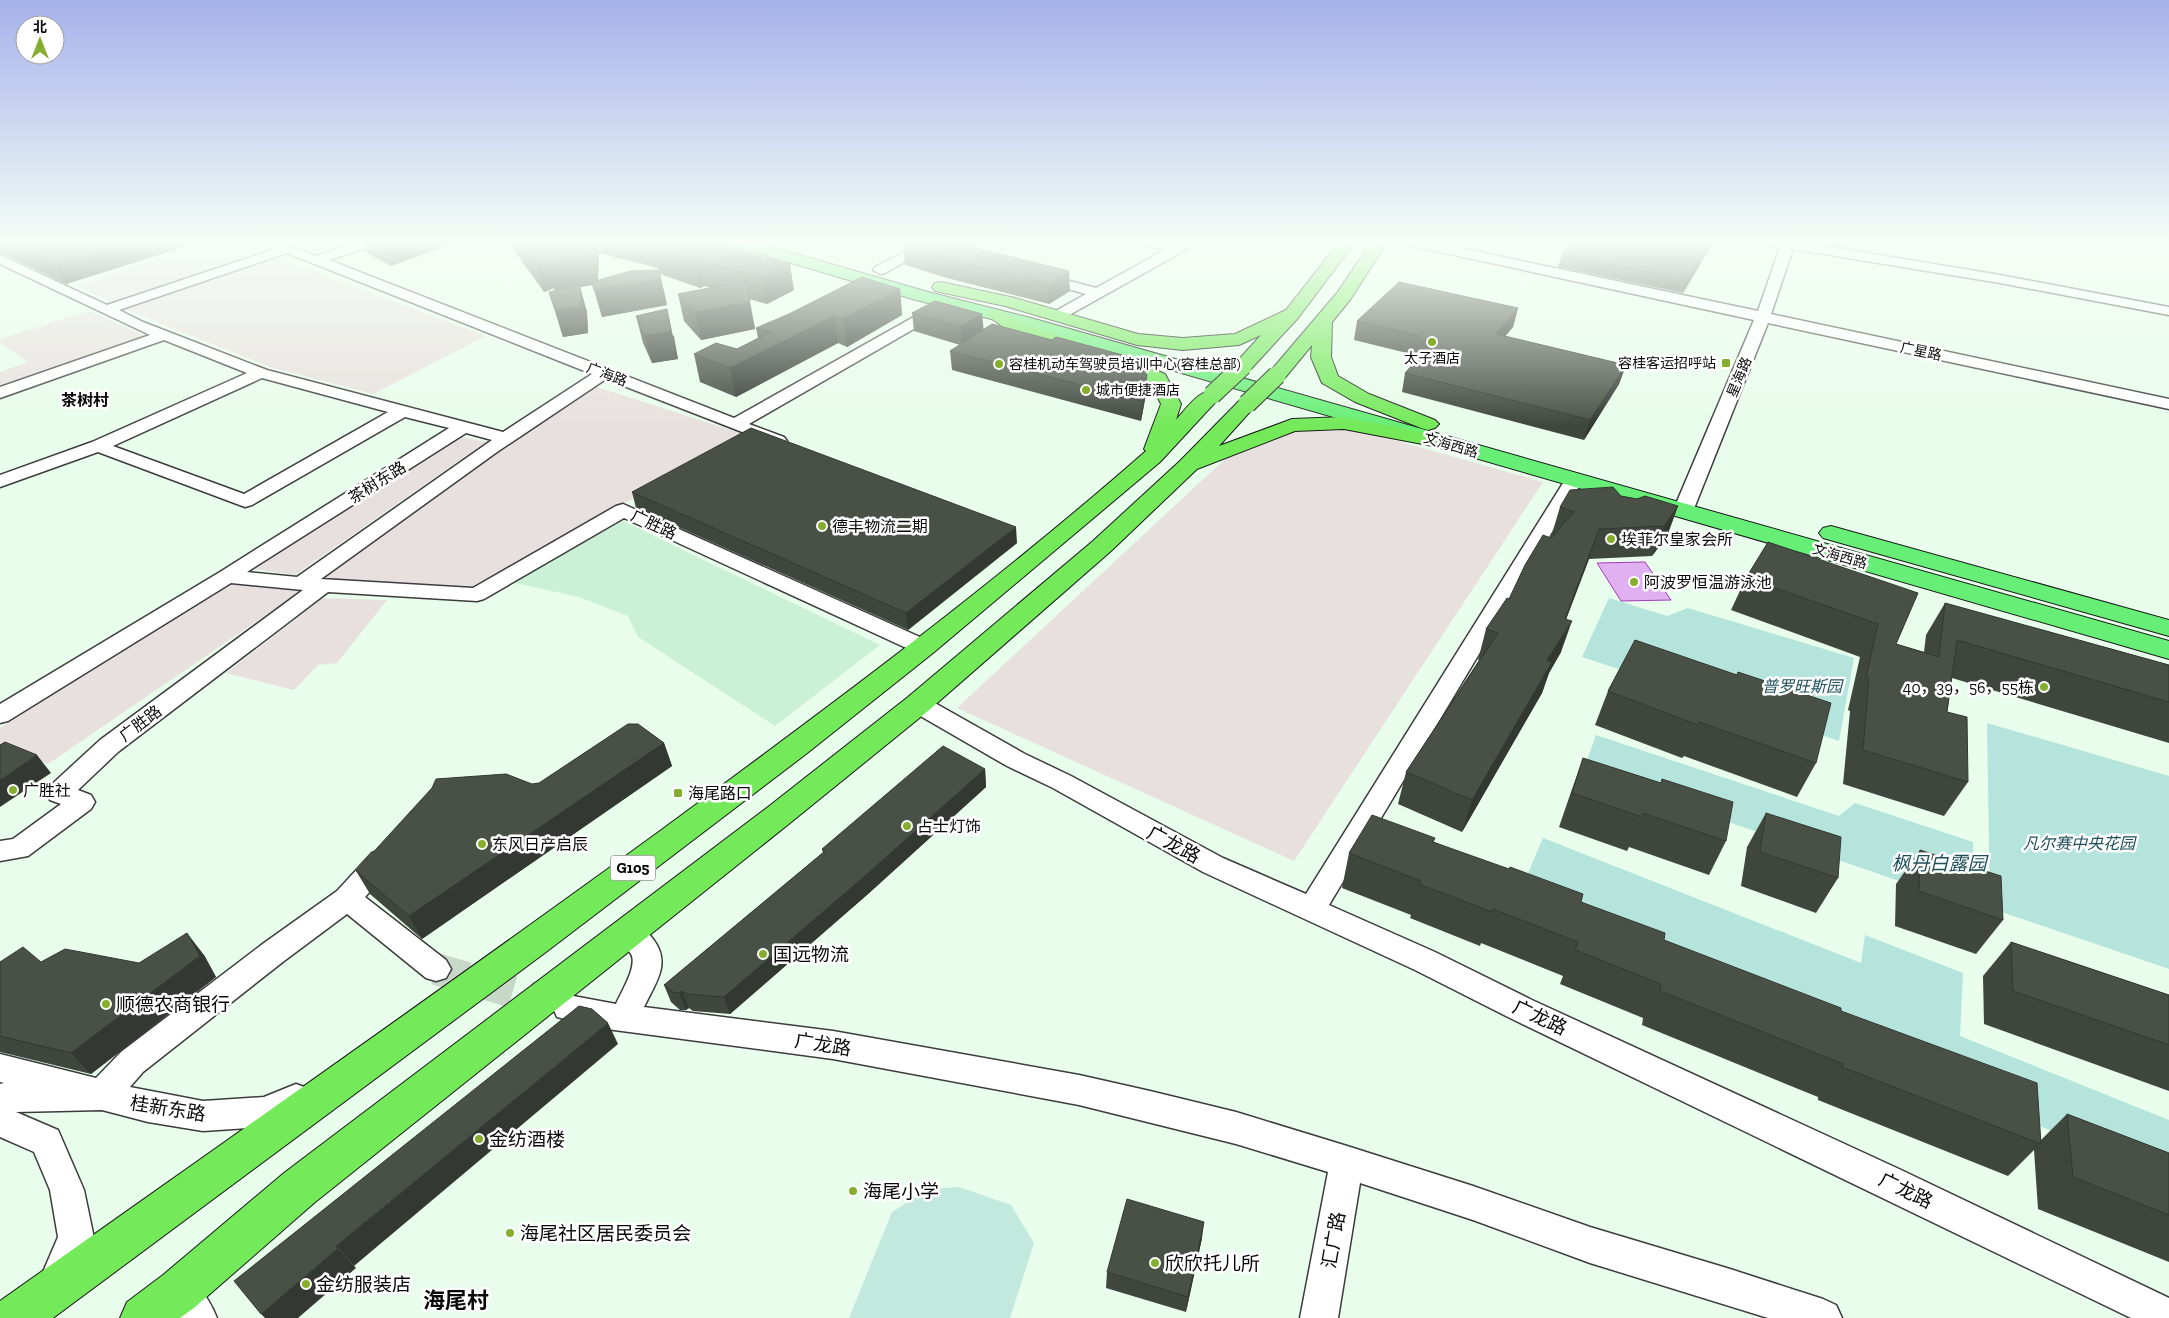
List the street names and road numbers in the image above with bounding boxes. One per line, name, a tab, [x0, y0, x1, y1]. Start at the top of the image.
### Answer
street label: 广星路	[1899, 339, 1943, 364]
street label: 星海路	[1723, 355, 1755, 400]
street label: 广海路	[584, 359, 629, 390]
street label: 文海西路	[1422, 430, 1480, 461]
street label: 茶树东路	[345, 457, 409, 507]
street label: 广胜路	[628, 506, 680, 543]
street label: 文海西路	[1811, 541, 1869, 572]
street label: 广胜路	[115, 701, 165, 745]
street label: 广龙路	[1143, 821, 1204, 868]
road number: G105	[610, 856, 656, 880]
street label: 广龙路	[1509, 995, 1570, 1040]
street label: 广龙路	[793, 1029, 853, 1060]
street label: 桂新东路	[129, 1091, 207, 1126]
street label: 广龙路	[1875, 1168, 1936, 1213]
street label: 汇广路	[1317, 1210, 1350, 1270]

